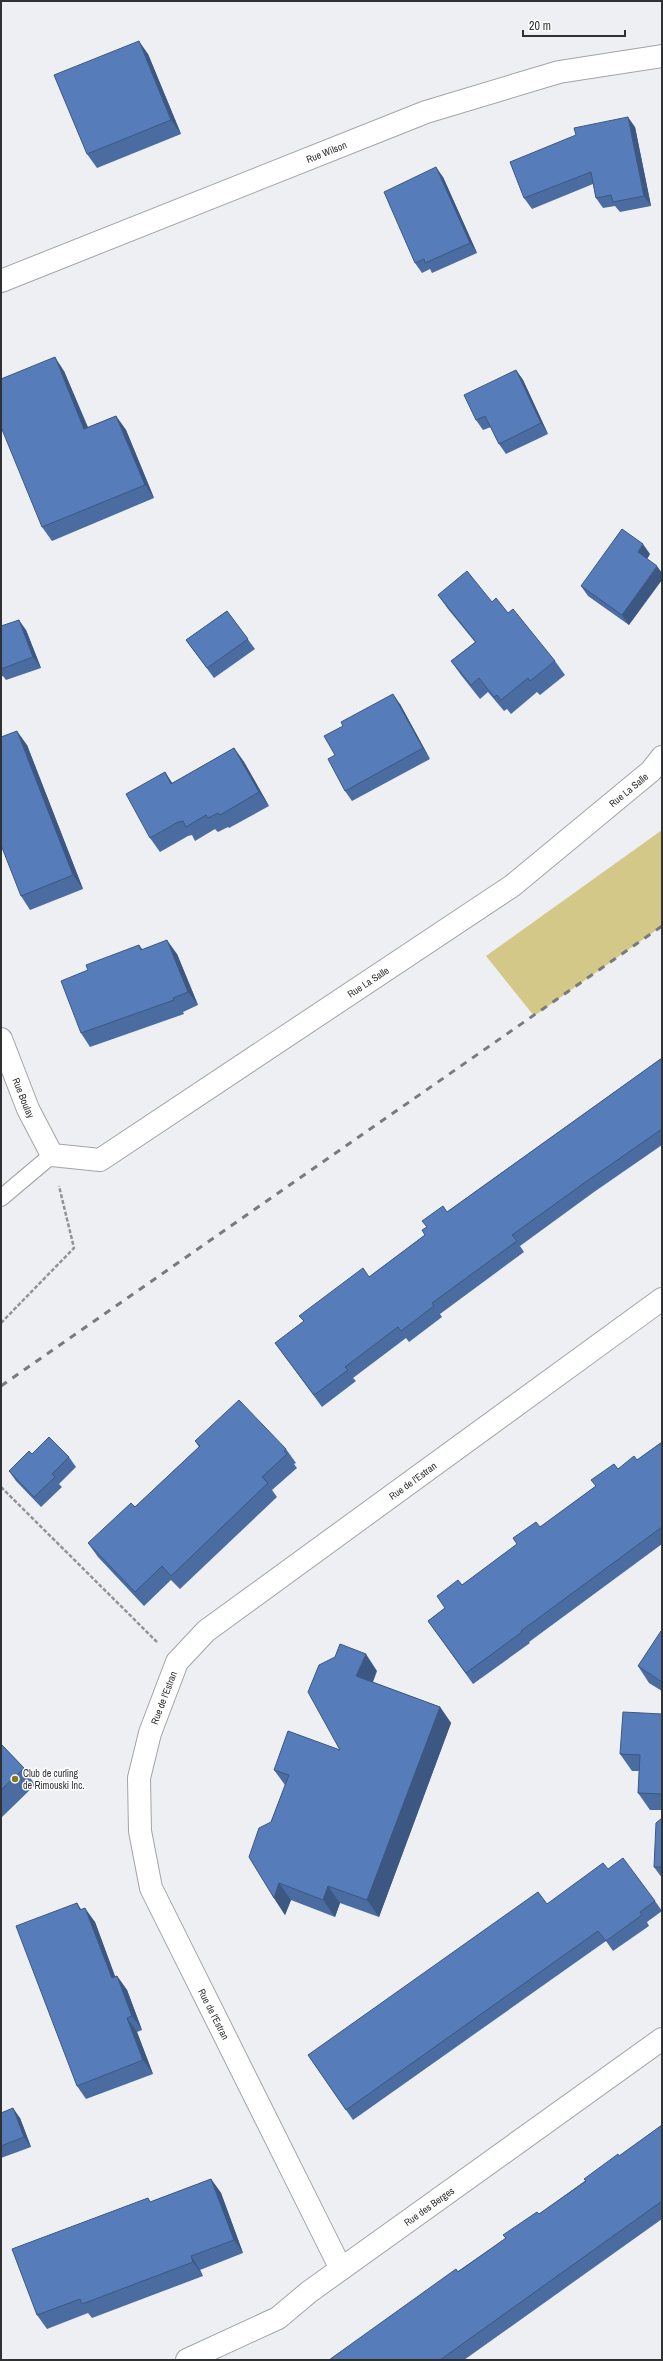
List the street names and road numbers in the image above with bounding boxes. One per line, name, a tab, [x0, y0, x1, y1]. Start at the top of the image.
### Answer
street label: Rue Wilson	[304, 138, 349, 166]
street label: Rue La Salle	[606, 770, 651, 810]
street label: Rue La Salle	[345, 964, 392, 1001]
street label: Rue Boulay	[10, 1076, 38, 1121]
street label: Rue de l'Estran	[386, 1459, 439, 1503]
street label: Rue de l'Estran	[148, 1669, 180, 1726]
street label: Rue de l'Estran	[195, 1986, 232, 2042]
street label: Rue des Berges	[401, 2184, 457, 2229]

